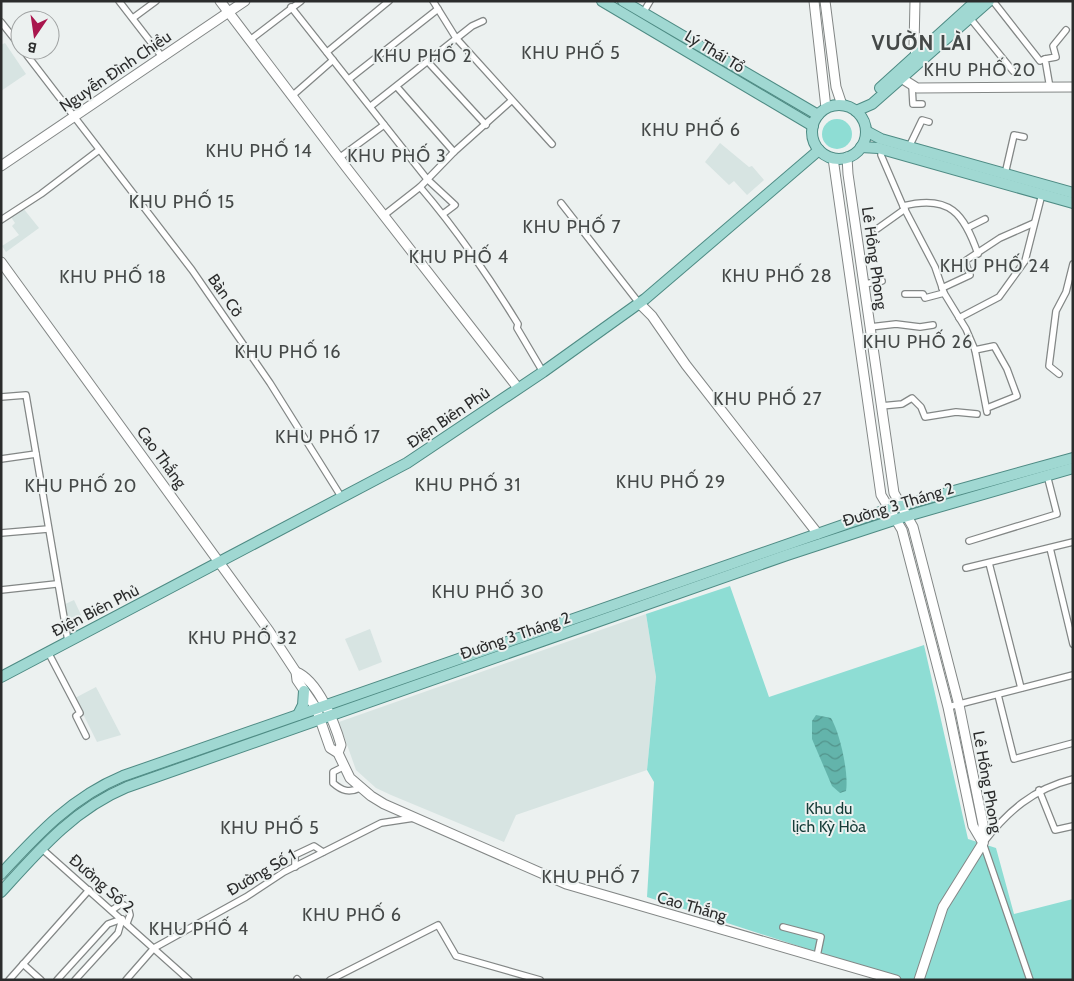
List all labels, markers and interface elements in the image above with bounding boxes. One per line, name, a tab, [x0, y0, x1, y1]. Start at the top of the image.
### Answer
north arrow	[10, 10, 60, 60]
street label: Lý Thái Tổ	[681, 26, 748, 77]
street label: Nguyễn Đình Chiểu	[56, 27, 175, 116]
district label: VƯỜN LÀI	[871, 29, 973, 55]
text: B	[26, 38, 38, 57]
district label: KHU PHỐ 5	[521, 40, 621, 64]
district label: KHU PHỐ 2	[373, 43, 473, 67]
district label: KHU PHỐ 20	[924, 57, 1036, 81]
district label: KHU PHỐ 6	[641, 117, 741, 141]
district label: KHU PHỐ 14	[205, 138, 313, 162]
district label: KHU PHỐ 3	[347, 143, 447, 167]
district label: KHU PHỐ 15	[129, 189, 235, 213]
street label: Lê Hồng Phong	[858, 206, 891, 312]
district label: KHU PHỐ 7	[523, 214, 621, 238]
district label: KHU PHỐ 4	[409, 244, 509, 268]
district label: KHU PHỐ 24	[940, 253, 1050, 277]
district label: KHU PHỐ 28	[721, 263, 833, 287]
district label: KHU PHỐ 18	[59, 264, 167, 288]
street label: Bàn Cờ	[204, 270, 247, 321]
district label: KHU PHỐ 26	[863, 329, 973, 353]
district label: KHU PHỐ 16	[235, 339, 342, 363]
street label: Điện Biên Phủ	[403, 383, 493, 452]
district label: KHU PHỐ 27	[713, 386, 823, 410]
street label: Cao Thắng	[133, 423, 191, 493]
district label: KHU PHỐ 17	[275, 424, 381, 448]
district label: KHU PHỐ 29	[616, 469, 726, 493]
district label: KHU PHỐ 31	[415, 472, 521, 496]
district label: KHU PHỐ 20	[25, 473, 137, 497]
street label: Đường 3 Tháng 2	[840, 479, 956, 530]
district label: KHU PHỐ 30	[431, 579, 545, 603]
street label: Điện Biên Phủ	[48, 580, 142, 641]
street label: Đường 3 Tháng 2	[458, 608, 573, 663]
district label: KHU PHỐ 32	[188, 625, 298, 649]
street label: Lê Hồng Phong	[969, 729, 1006, 836]
park label: Khu du lịch Kỳ Hòa	[792, 799, 866, 836]
district label: KHU PHỐ 5	[220, 815, 320, 839]
street label: Đường Số 1	[223, 845, 299, 900]
street label: Đường Số 2	[65, 850, 138, 917]
district label: KHU PHỐ 7	[542, 864, 640, 888]
street label: Cao Thắng	[655, 887, 730, 926]
district label: KHU PHỐ 6	[302, 902, 402, 926]
district label: KHU PHỐ 4	[149, 916, 249, 940]

